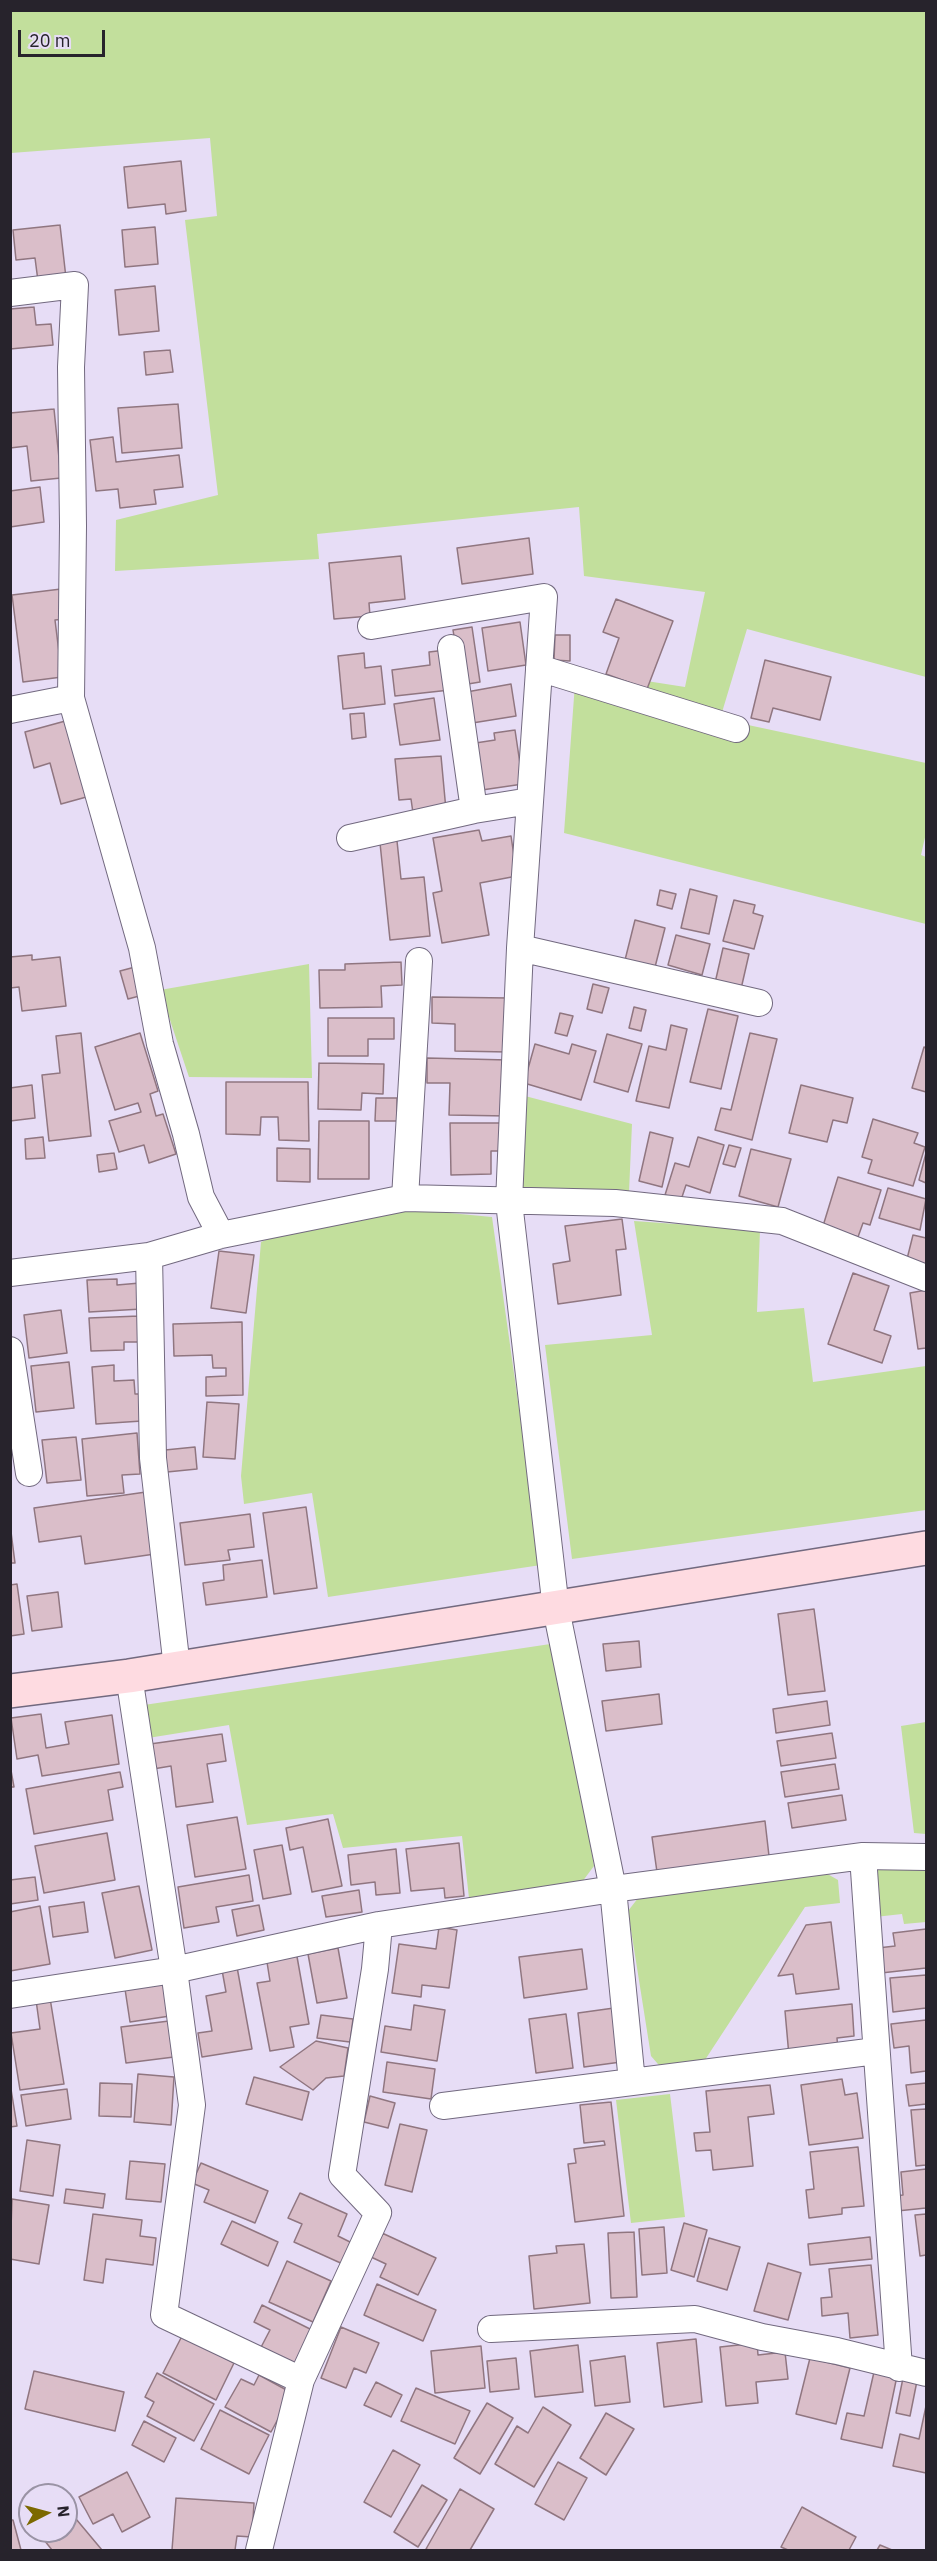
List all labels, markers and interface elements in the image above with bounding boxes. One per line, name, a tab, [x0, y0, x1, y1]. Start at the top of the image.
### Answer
scale bar	[21, 18, 108, 56]
text: 20 m	[29, 29, 71, 52]
north arrow	[18, 2483, 78, 2543]
text: N	[53, 2505, 74, 2518]

